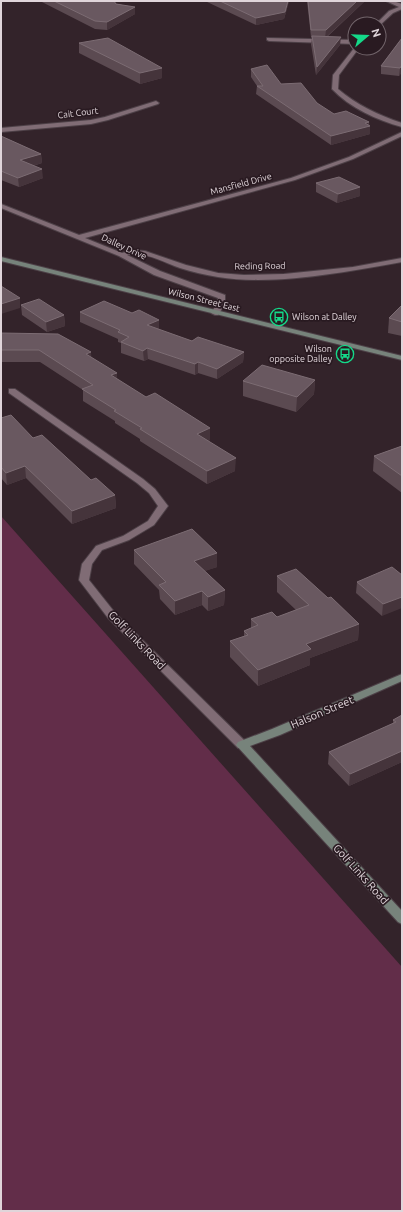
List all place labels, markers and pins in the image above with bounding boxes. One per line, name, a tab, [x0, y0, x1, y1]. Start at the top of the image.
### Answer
bus stop icon: Wilson at Dalley	[269, 307, 289, 327]
place label: Wilson at Dalley	[292, 312, 357, 322]
place label: Wilson opposite Dalley	[269, 344, 333, 364]
bus stop icon: Wilson opposite Dalley	[335, 344, 355, 364]

